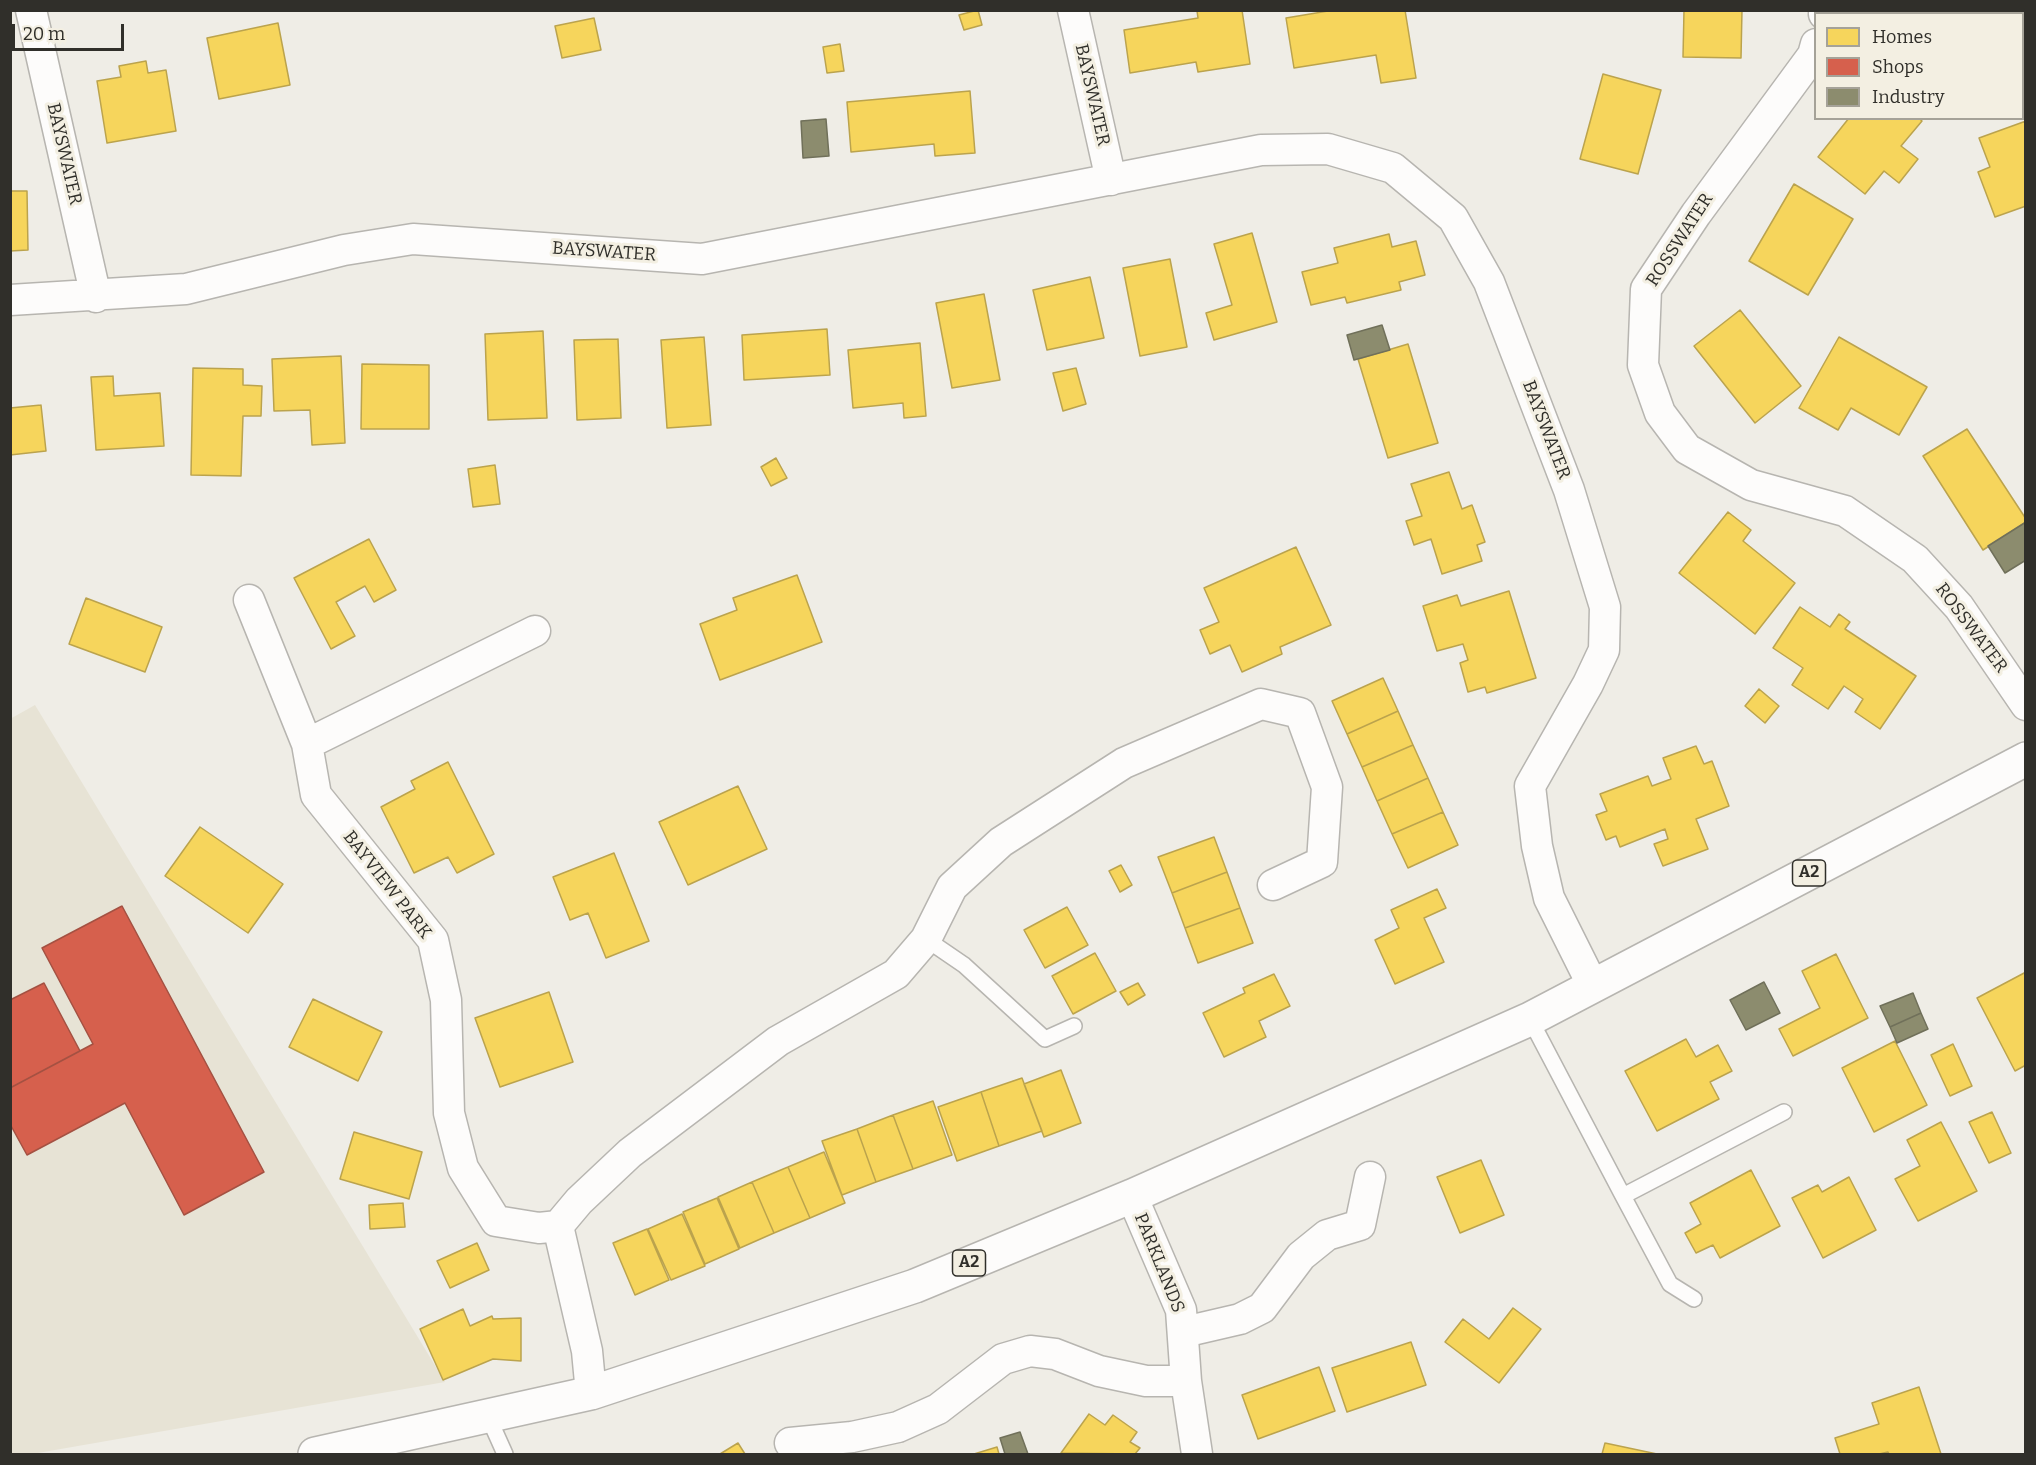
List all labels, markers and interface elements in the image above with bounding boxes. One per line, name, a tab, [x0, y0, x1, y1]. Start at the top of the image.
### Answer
scale bar	[15, 12, 128, 50]
legend	[1814, 12, 2024, 120]
text: 20 m	[23, 23, 65, 45]
text: Homes	[1872, 26, 1932, 48]
street label: BAYSWATER	[1070, 42, 1114, 148]
text: Shops	[1872, 56, 1924, 78]
text: Industry	[1872, 86, 1944, 108]
street label: BAYSWATER	[42, 101, 86, 207]
street label: ROSSWATER	[1642, 189, 1718, 291]
street label: BAYSWATER	[551, 238, 657, 266]
street label: BAYSWATER	[1517, 378, 1575, 482]
street label: ROSSWATER	[1930, 579, 2012, 677]
street label: BAYVIEW PARK	[338, 827, 436, 943]
road number: A2	[1792, 860, 1826, 886]
street label: PARKLANDS	[1129, 1210, 1189, 1316]
road number: A2	[952, 1250, 986, 1276]

